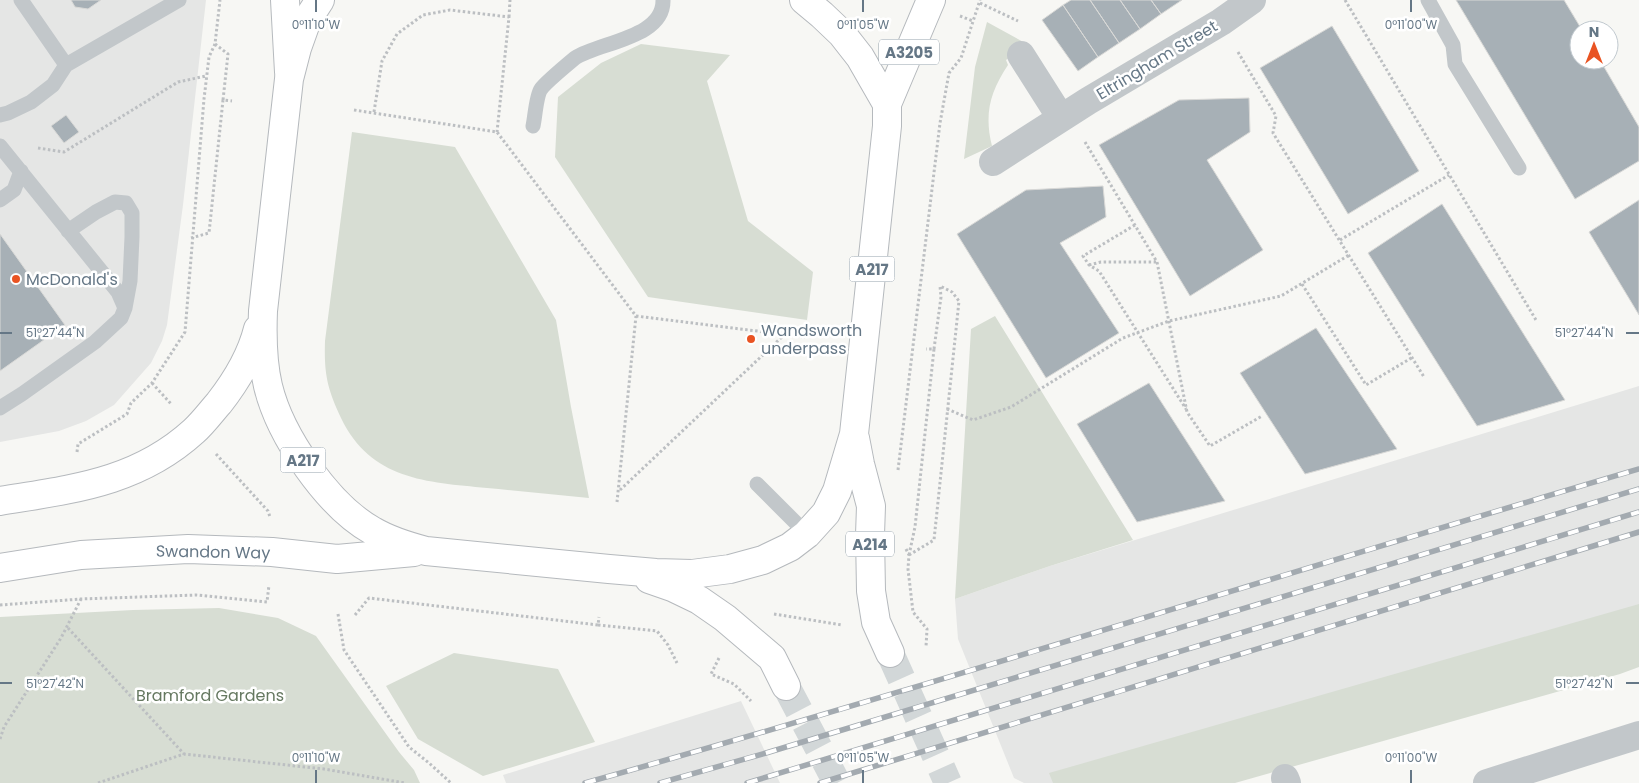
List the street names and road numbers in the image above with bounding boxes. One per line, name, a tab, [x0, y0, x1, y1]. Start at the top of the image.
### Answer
street label: Eltringham Street	[1092, 15, 1222, 105]
road number: A3205	[879, 40, 939, 64]
road number: A217	[850, 256, 894, 282]
road number: A217	[280, 448, 326, 472]
road number: A214	[846, 532, 894, 556]
street label: Swandon Way	[156, 540, 270, 564]

